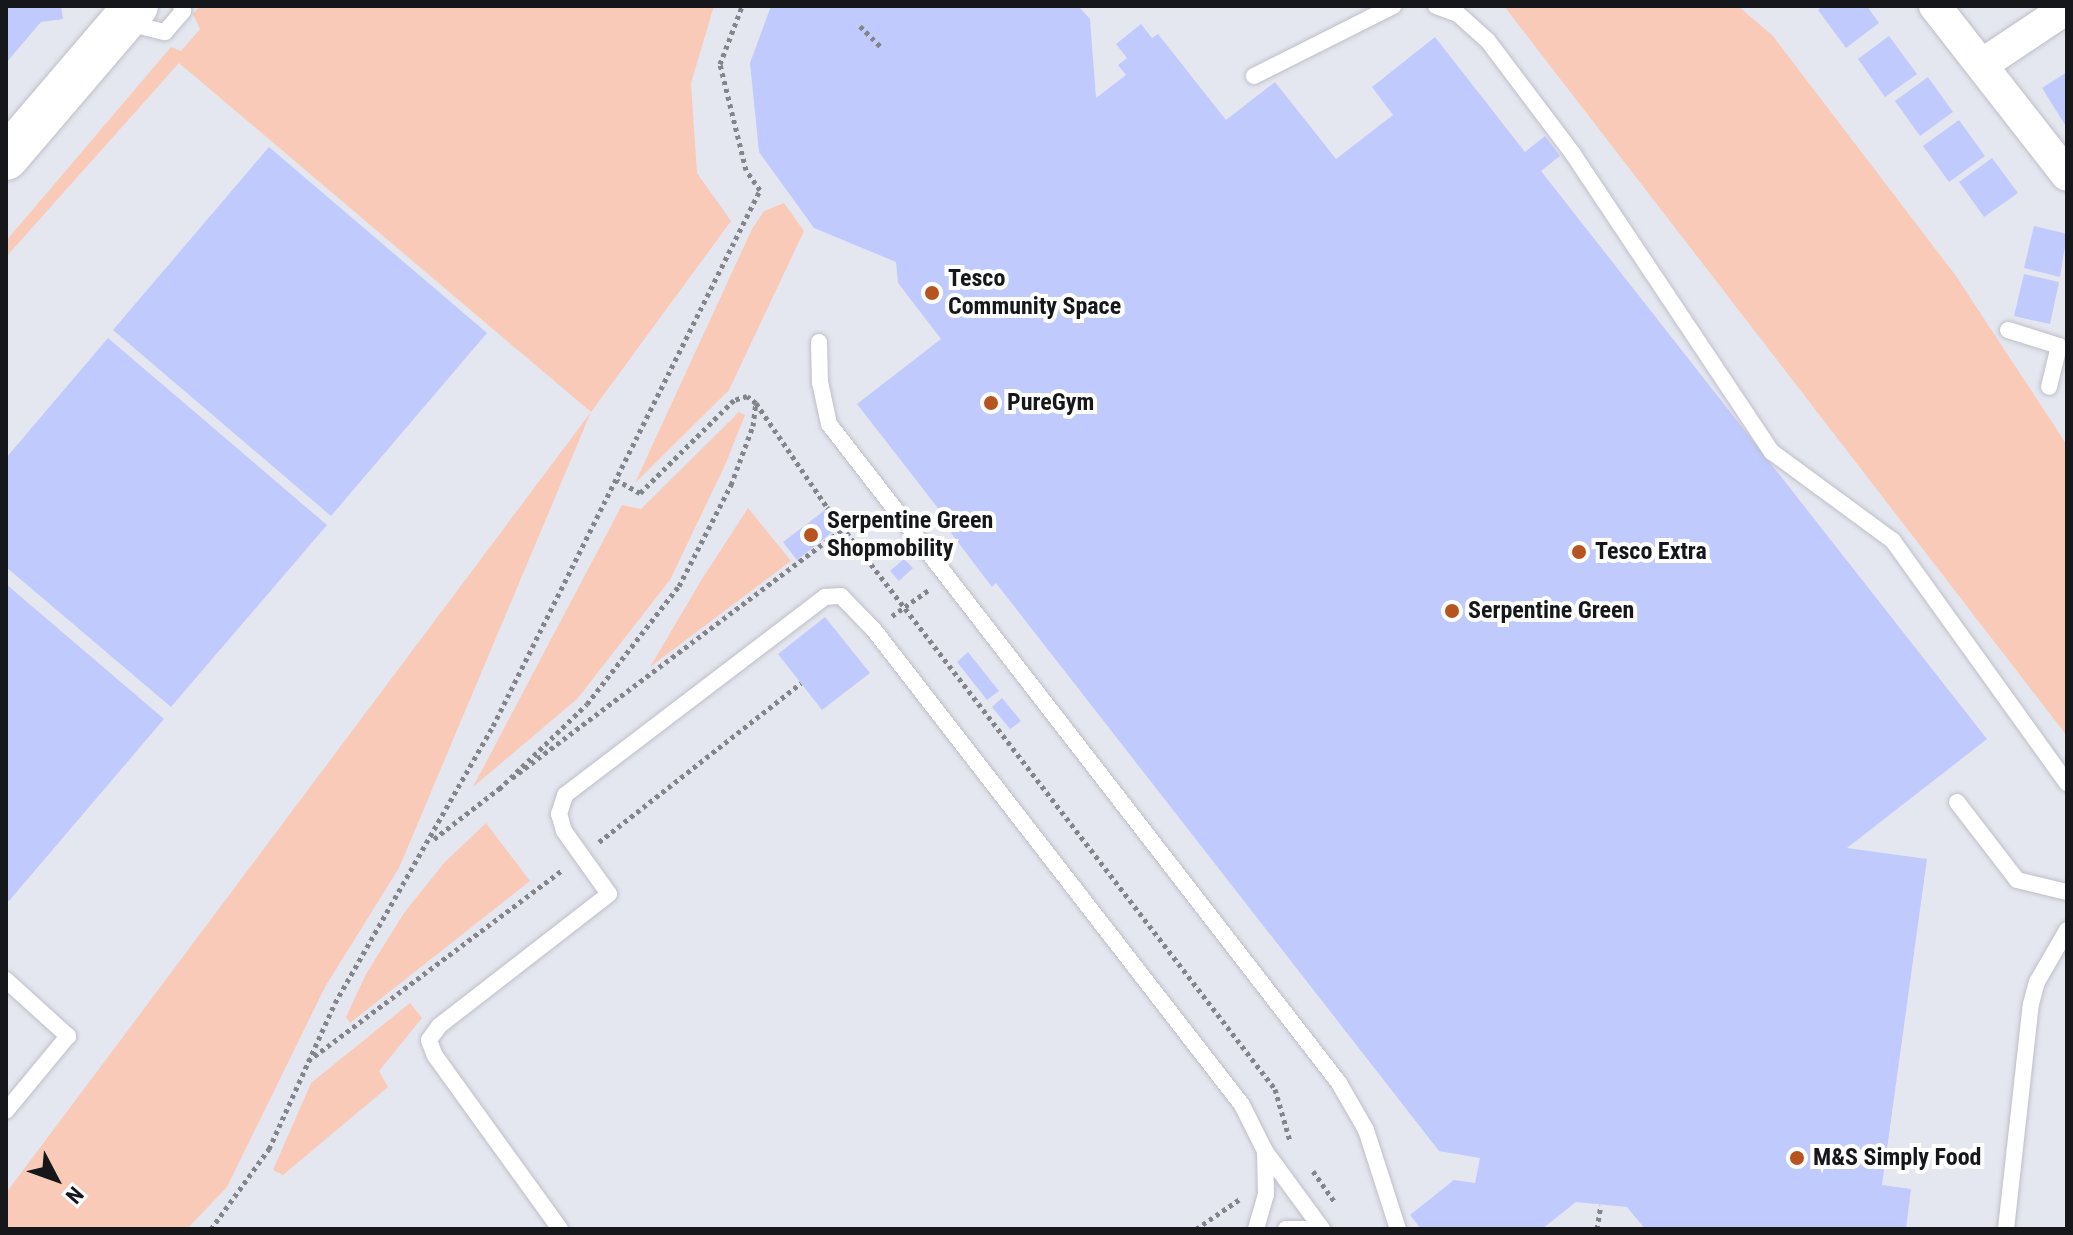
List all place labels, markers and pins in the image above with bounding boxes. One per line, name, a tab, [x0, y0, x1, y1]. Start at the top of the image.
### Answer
place label: Tesco Community Space	[948, 265, 1121, 321]
marker: Tesco Community Space	[923, 284, 941, 302]
place label: PureGym	[1007, 389, 1094, 417]
marker: PureGym	[982, 394, 1000, 412]
place label: Serpentine Green Shopmobility	[827, 507, 993, 563]
marker: Serpentine Green Shopmobility	[802, 526, 820, 544]
place label: Tesco Extra	[1595, 538, 1707, 566]
marker: Tesco Extra	[1570, 543, 1588, 561]
place label: Serpentine Green	[1468, 597, 1634, 625]
marker: Serpentine Green	[1443, 602, 1461, 620]
place label: M&S Simply Food	[1813, 1144, 1981, 1172]
marker: M&S Simply Food	[1788, 1149, 1806, 1167]

